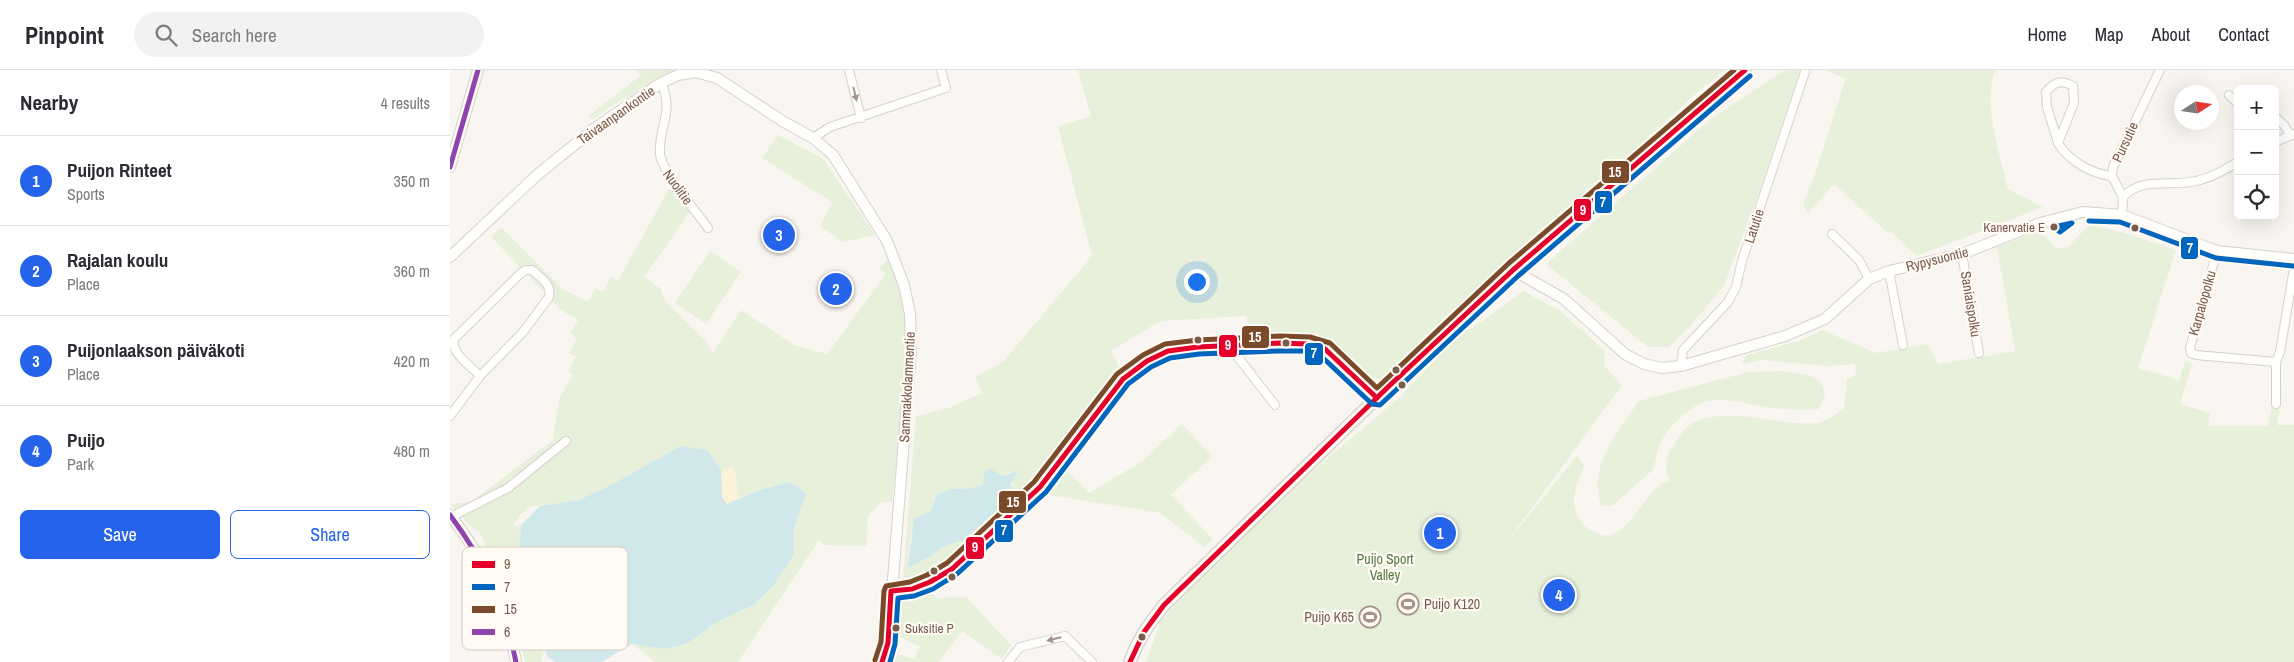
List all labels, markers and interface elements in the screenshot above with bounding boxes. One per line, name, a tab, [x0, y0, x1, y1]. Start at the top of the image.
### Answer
search box	[134, 12, 484, 57]
text: Pinpoint	[25, 19, 104, 51]
icon: search	[152, 21, 180, 49]
text: Search here	[192, 22, 277, 48]
text: Home	[2027, 22, 2067, 47]
text: Map	[2095, 22, 2124, 47]
text: About	[2152, 22, 2190, 47]
text: Contact	[2218, 22, 2269, 47]
street label: Taivaanpankontie	[574, 82, 658, 148]
north arrow	[2174, 85, 2219, 130]
map controls	[2234, 85, 2279, 220]
button: +	[2234, 85, 2279, 130]
one-way arrow	[851, 86, 859, 101]
text: Nearby	[20, 88, 78, 117]
text: 4 results	[380, 92, 430, 114]
street label: Pursutie	[2108, 119, 2142, 165]
button: −	[2234, 130, 2279, 175]
text: Puijon Rinteet	[67, 157, 172, 183]
line badge: 15	[1601, 160, 1630, 184]
text: 15	[1609, 163, 1622, 181]
street label: Nuolitie	[659, 166, 697, 208]
text: 1	[32, 170, 40, 192]
text: 350 m	[394, 170, 430, 192]
button: locate	[2234, 175, 2279, 220]
text: Sports	[67, 183, 105, 205]
line badge: 7	[1594, 190, 1613, 214]
text: 7	[1600, 193, 1607, 211]
line badge: 9	[1573, 198, 1592, 222]
text: 9	[1580, 201, 1586, 219]
street label: Latutie	[1740, 207, 1768, 245]
pin: 3	[763, 216, 795, 254]
place label: Kanervatie E	[1983, 219, 2045, 236]
marker: Kanervatie E	[2049, 222, 2059, 232]
unlabelled marker	[2130, 223, 2140, 233]
line badge: 7	[2180, 236, 2199, 260]
text: 7	[2187, 239, 2194, 257]
street label: Rypysuontie	[1904, 243, 1970, 275]
text: Rajalan koulu	[67, 247, 168, 273]
text: 2	[32, 260, 40, 282]
text: 360 m	[394, 260, 430, 282]
street label: Karpalopolku	[2184, 268, 2220, 338]
your location	[1184, 269, 1210, 295]
pin: 2	[820, 270, 852, 308]
street label: Saniaispolku	[1957, 270, 1985, 338]
text: Place	[67, 273, 100, 295]
line badge: 15	[1241, 325, 1270, 349]
text: 15	[1249, 328, 1262, 346]
street label: Sammakkolammentie	[895, 331, 919, 443]
line badge: 9	[1218, 334, 1238, 358]
unlabelled marker	[1193, 335, 1203, 345]
text: 9	[1225, 336, 1231, 354]
text: Puijonlaakson päiväkoti	[67, 337, 245, 363]
unlabelled marker	[1281, 338, 1291, 348]
line badge: 7	[1304, 342, 1324, 366]
text: 7	[1311, 344, 1318, 362]
text: 3	[32, 350, 40, 372]
text: 420 m	[394, 350, 430, 372]
text: Place	[67, 363, 100, 385]
unlabelled marker	[1391, 365, 1401, 375]
unlabelled marker	[1397, 380, 1407, 390]
text: Puijo	[67, 427, 105, 453]
text: 4	[32, 440, 40, 462]
text: 480 m	[394, 440, 430, 462]
text: Park	[67, 453, 94, 475]
line badge: 15	[998, 490, 1027, 514]
text: 15	[1007, 493, 1020, 511]
button: Save	[20, 510, 220, 559]
button: Share	[230, 510, 430, 559]
pin: 1	[1424, 514, 1456, 552]
line badge: 7	[994, 519, 1014, 543]
text: 7	[1001, 521, 1008, 539]
line badge: 9	[965, 536, 985, 560]
text: 9	[972, 538, 978, 556]
legend	[462, 547, 628, 650]
park label: Puijo Sport Valley	[1357, 550, 1413, 584]
text: 9	[504, 555, 510, 573]
unlabelled marker	[929, 566, 939, 576]
unlabelled marker	[947, 572, 957, 582]
pin: 4	[1543, 576, 1575, 614]
text: 7	[504, 578, 510, 596]
sports icon: Puijo K120	[1396, 592, 1420, 616]
place label: Puijo K120	[1424, 595, 1480, 613]
text: 15	[504, 600, 517, 618]
sports icon: Puijo K65	[1358, 605, 1382, 629]
place label: Puijo K65	[1304, 608, 1354, 626]
place label: Suksitie P	[905, 620, 954, 637]
text: 6	[504, 623, 510, 641]
marker: Suksitie P	[891, 623, 901, 633]
unlabelled marker	[1137, 632, 1147, 642]
one-way arrow	[1047, 635, 1062, 643]

